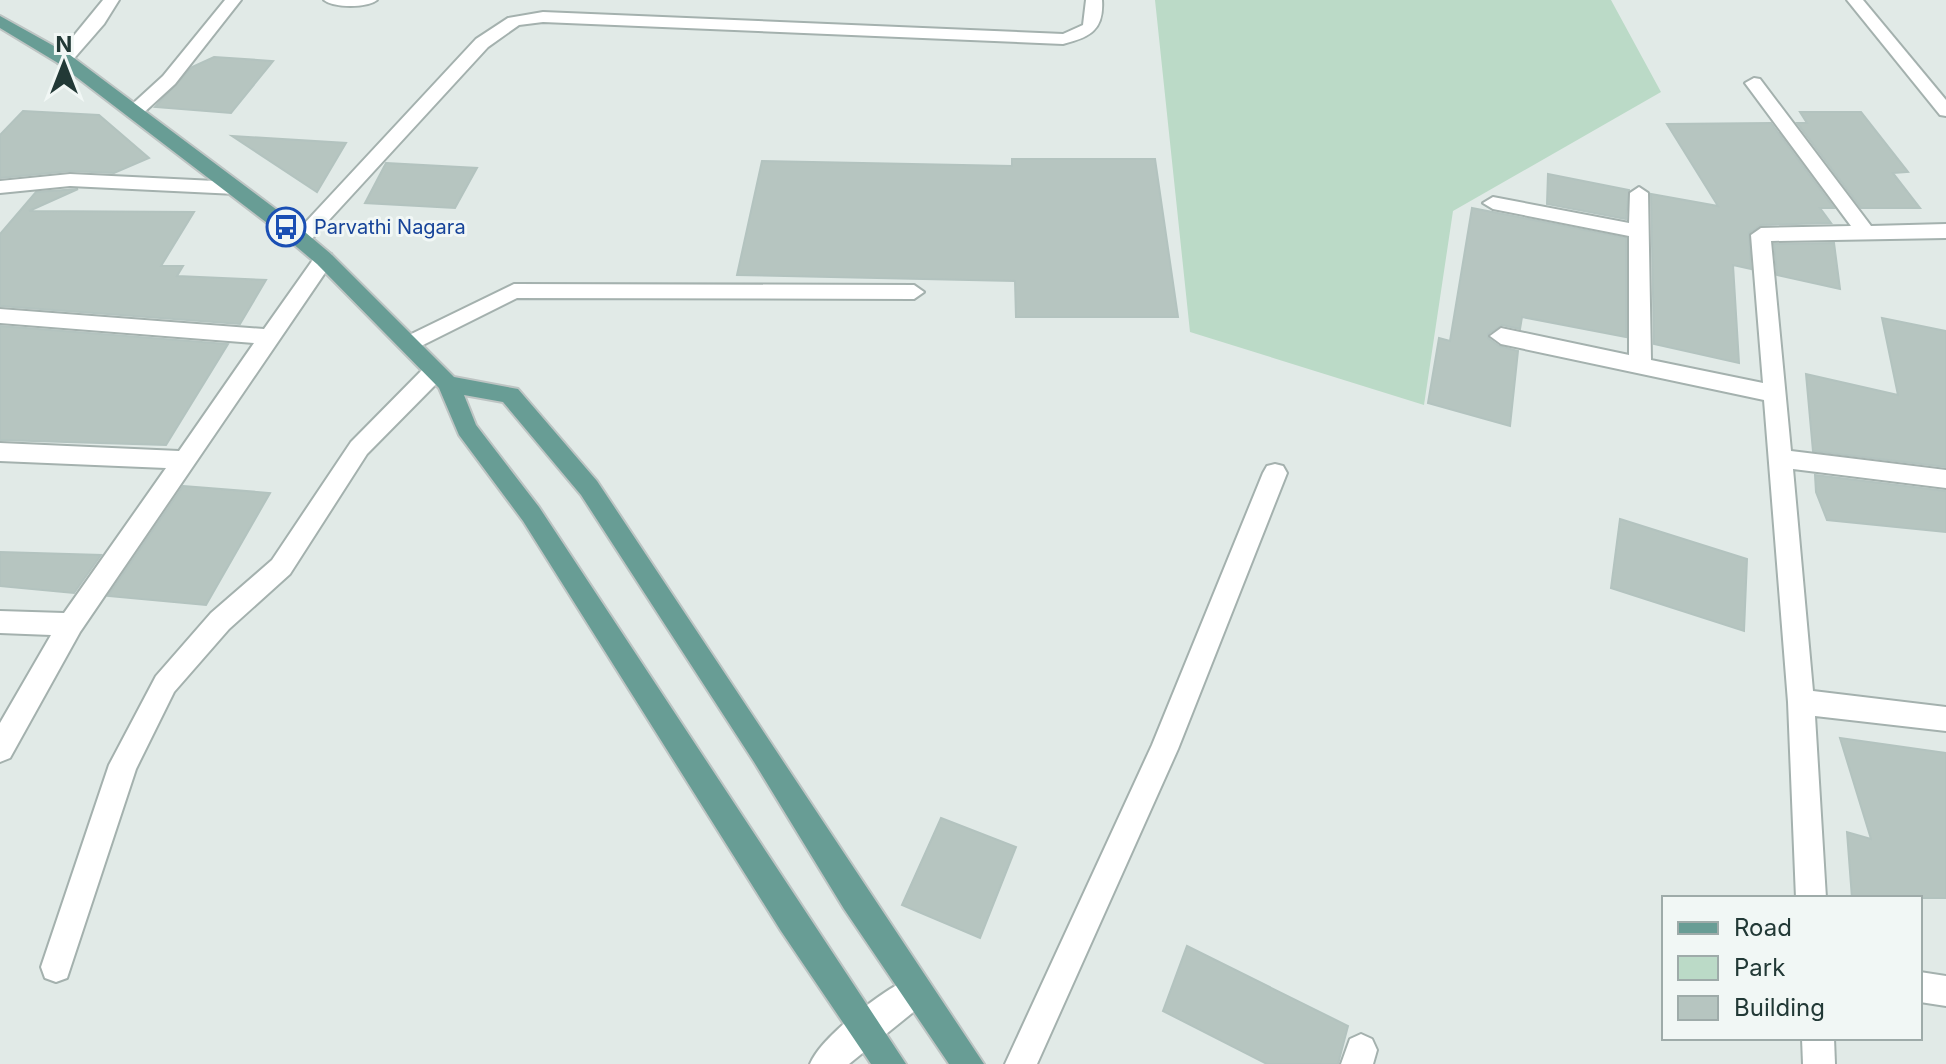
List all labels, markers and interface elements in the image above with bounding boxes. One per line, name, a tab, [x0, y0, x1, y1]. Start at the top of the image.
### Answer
north arrow	[24, 24, 104, 104]
text: N	[56, 31, 72, 57]
bus stop icon: Parvathi Nagara	[265, 206, 307, 248]
place label: Parvathi Nagara	[314, 215, 466, 239]
legend	[1662, 896, 1922, 1040]
text: Road	[1734, 913, 1792, 942]
text: Park	[1734, 953, 1785, 982]
text: Building	[1734, 993, 1825, 1022]

